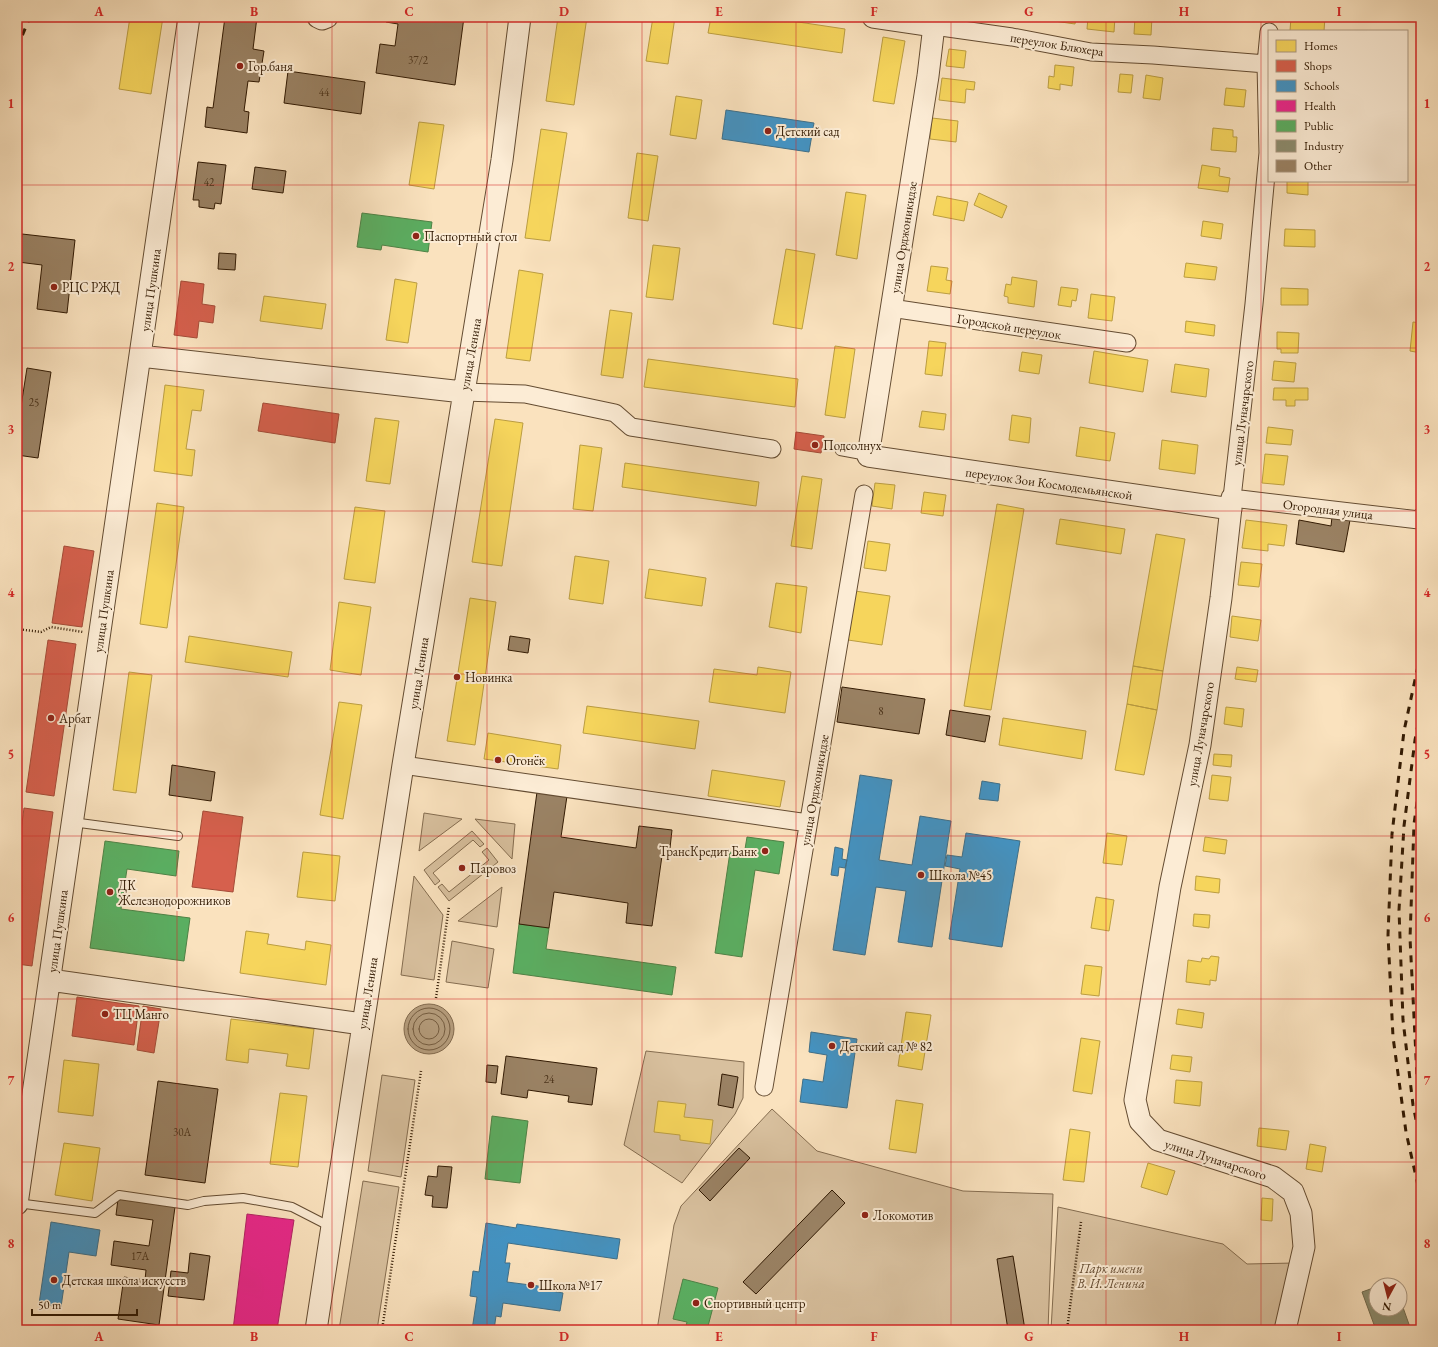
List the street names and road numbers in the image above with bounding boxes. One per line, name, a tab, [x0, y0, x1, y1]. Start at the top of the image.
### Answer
street label: переулок Блюхера	[1009, 29, 1106, 60]
street label: улица Орджоникидзе	[886, 180, 921, 294]
street label: улица Пушкина	[136, 247, 165, 333]
street label: Городской переулок	[956, 310, 1063, 343]
street label: улица Ленина	[456, 316, 485, 391]
street label: улица Луначарского	[1228, 359, 1257, 467]
street label: переулок Зои Космодемьянской	[964, 463, 1134, 504]
street label: Огородная улица	[1282, 496, 1375, 524]
street label: улица Пушкина	[89, 568, 118, 654]
street label: улица Ленина	[404, 635, 433, 710]
street label: улица Луначарского	[1183, 680, 1218, 788]
street label: улица Орджоникидзе	[796, 733, 833, 847]
street label: улица Пушкина	[43, 888, 72, 974]
street label: улица Ленина	[353, 955, 382, 1030]
street label: улица Луначарского	[1163, 1135, 1269, 1184]

